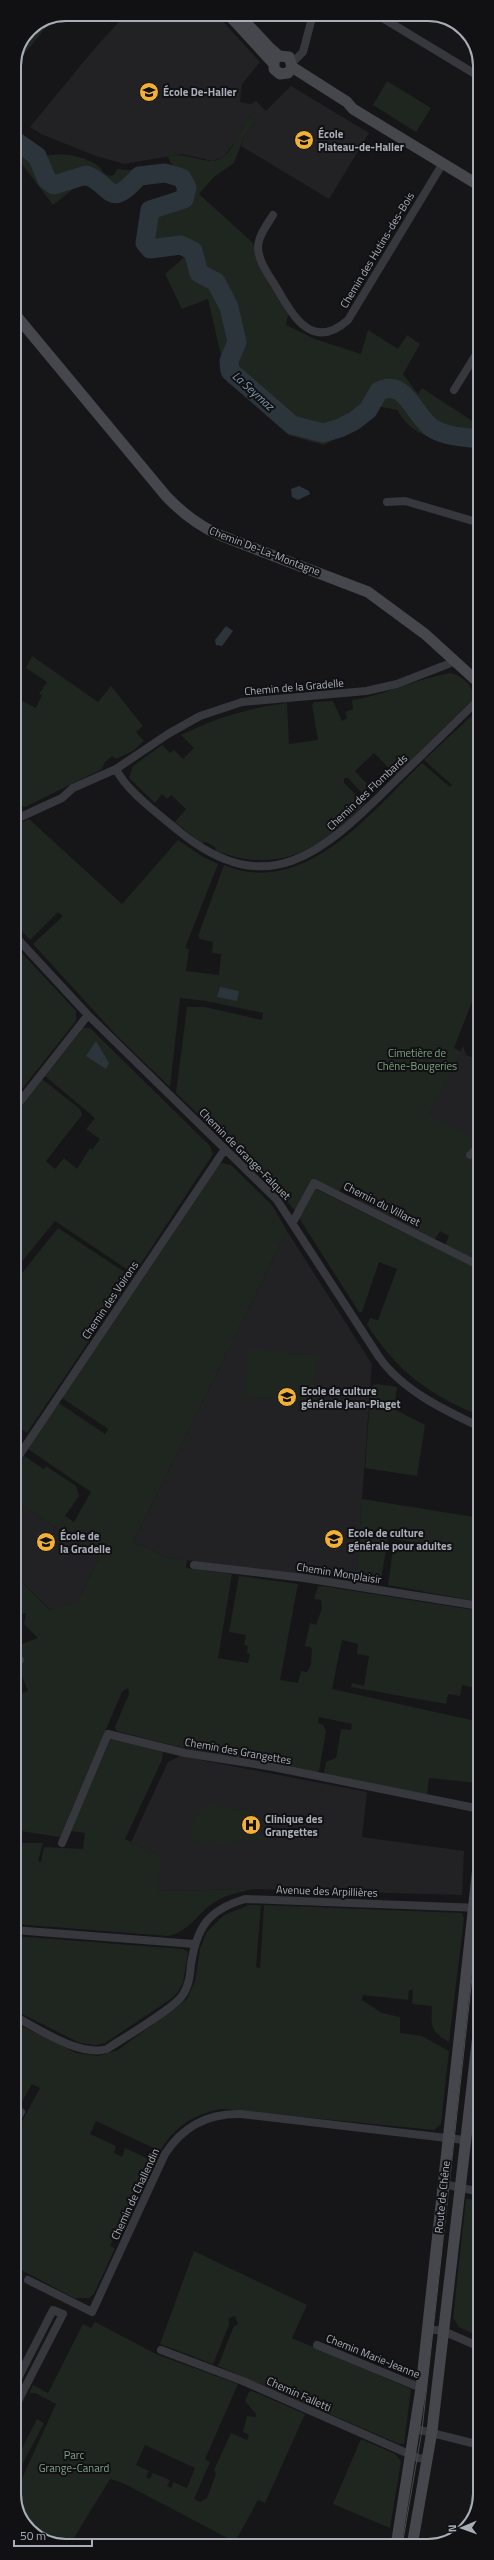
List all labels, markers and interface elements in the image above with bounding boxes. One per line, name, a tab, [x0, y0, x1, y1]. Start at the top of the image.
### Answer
school or university icon: École De-Haller	[138, 81, 160, 103]
place label: École De-Haller	[163, 84, 237, 100]
place label: École Plateau-de-Haller	[318, 126, 404, 155]
school or university icon: École Plateau-de-Haller	[293, 129, 315, 151]
street label: Chemin des Hutins-des-Bois	[336, 189, 418, 311]
water label: La Seymaz	[228, 367, 279, 415]
street label: Chemin De-La-Montagne	[207, 522, 323, 580]
street label: Chemin de la Gradelle	[244, 675, 345, 699]
street label: Chemin des Flombards	[323, 750, 411, 834]
park label: Cimetière de Chêne-Bougeries	[377, 1045, 457, 1074]
street label: Chemin de Grange-Falquet	[196, 1105, 294, 1203]
street label: Chemin du Villaret	[341, 1178, 423, 1230]
street label: Chemin des Voirons	[78, 1258, 142, 1342]
place label: Ecole de culture générale Jean-Piaget	[301, 1383, 400, 1412]
school or university icon: Ecole de culture générale Jean-Piaget	[276, 1386, 298, 1408]
place label: Ecole de culture générale pour adultes	[348, 1525, 452, 1554]
place label: École de la Gradelle	[60, 1528, 111, 1557]
school or university icon: Ecole de culture générale pour adultes	[323, 1528, 345, 1550]
school or university icon: École de la Gradelle	[35, 1531, 57, 1553]
street label: Chemin Monplaisir	[295, 1558, 383, 1588]
street label: Chemin des Grangettes	[184, 1734, 292, 1768]
place label: Clinique des Grangettes	[265, 1811, 323, 1840]
hospital icon: Clinique des Grangettes	[240, 1814, 262, 1836]
street label: Avenue des Arpillières	[276, 1881, 378, 1901]
street label: Chemin de Challendin	[107, 2146, 163, 2242]
street label: Route de Chêne	[430, 2159, 454, 2234]
street label: Chemin Marie-Jeanne	[324, 2330, 423, 2382]
street label: Chemin Falletti	[264, 2373, 334, 2415]
park label: Parc Grange-Canard	[39, 2447, 109, 2476]
north arrow	[442, 2508, 482, 2548]
scale bar	[14, 2522, 92, 2548]
text: N	[444, 2524, 460, 2532]
text: 50 m	[20, 2526, 46, 2545]

